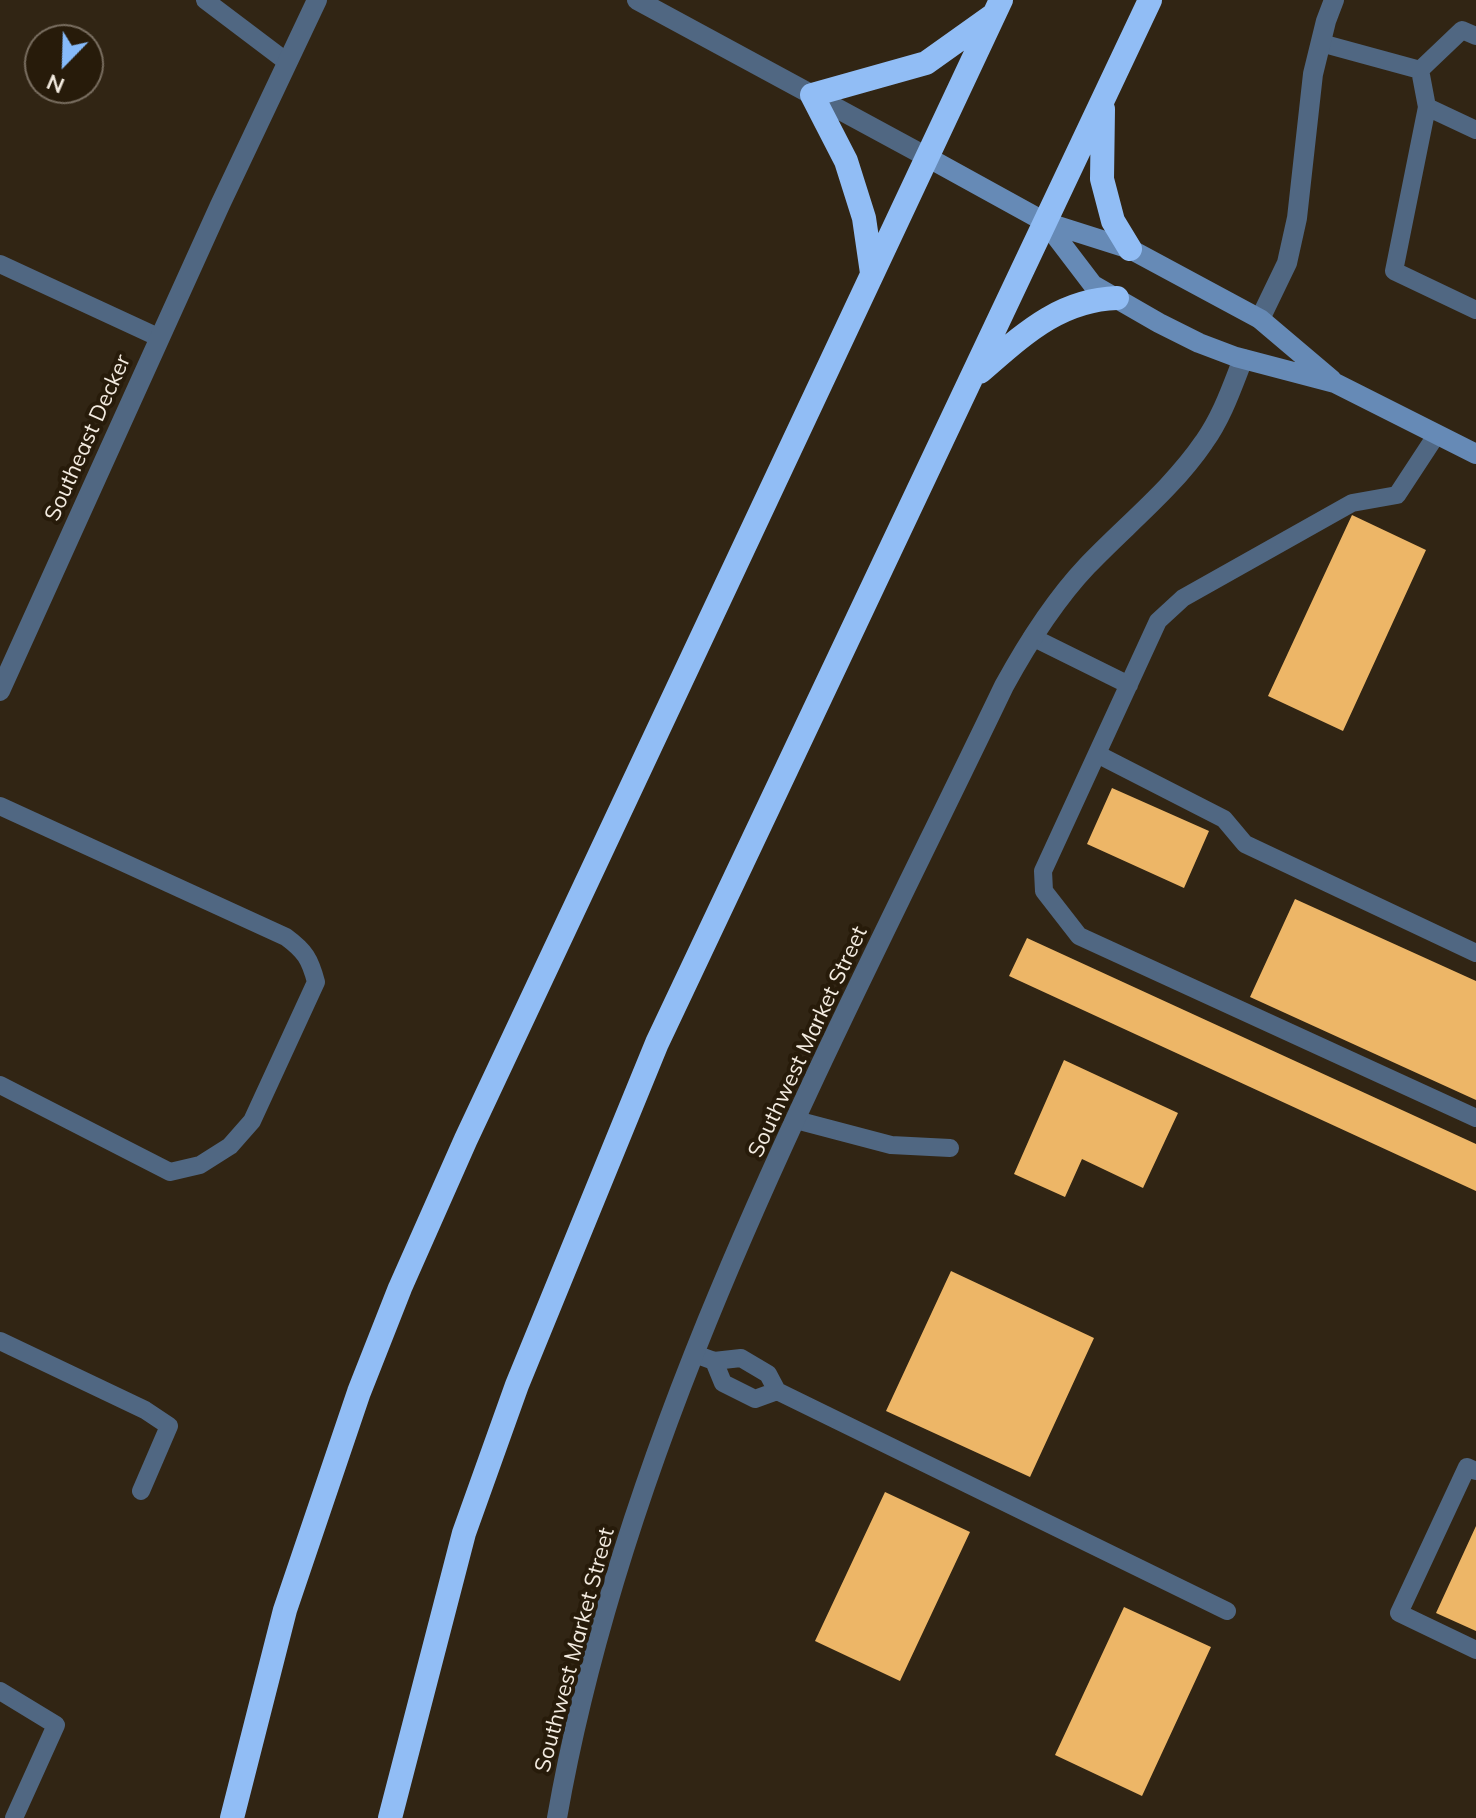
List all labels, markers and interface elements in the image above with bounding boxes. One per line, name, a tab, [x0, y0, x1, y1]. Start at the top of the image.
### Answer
north arrow	[24, 24, 104, 104]
text: N	[42, 68, 69, 100]
street label: Southeast Decker	[39, 351, 137, 525]
street label: Southwest Market Street	[743, 922, 873, 1162]
street label: Southwest Market Street	[530, 1525, 620, 1775]

